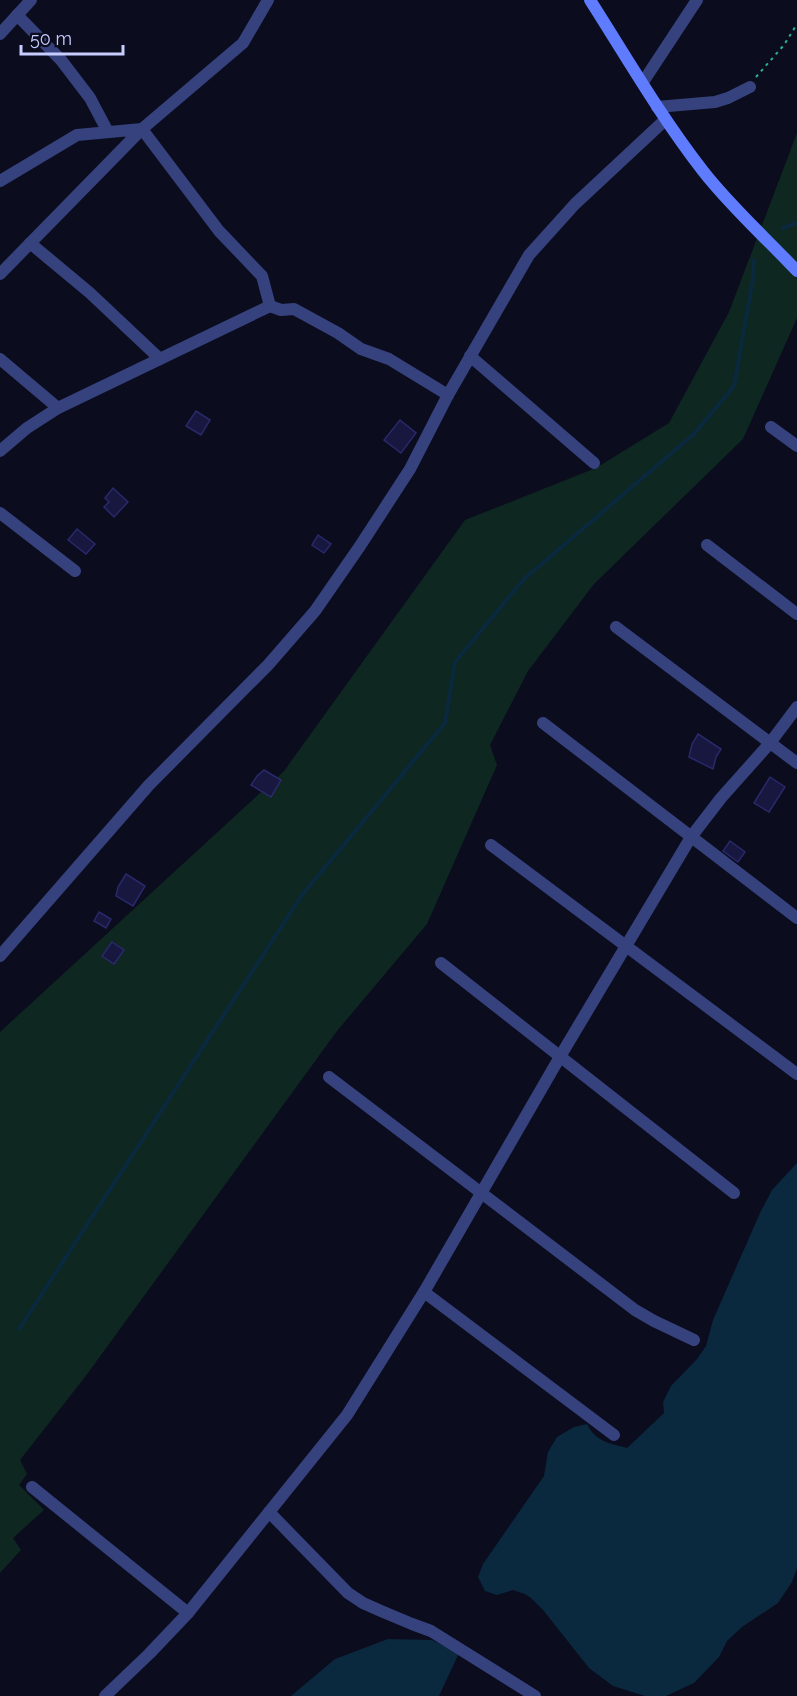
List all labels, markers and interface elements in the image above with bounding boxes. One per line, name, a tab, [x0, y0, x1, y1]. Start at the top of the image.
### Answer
scale bar	[21, 18, 123, 56]
text: 50 m	[30, 28, 72, 49]

